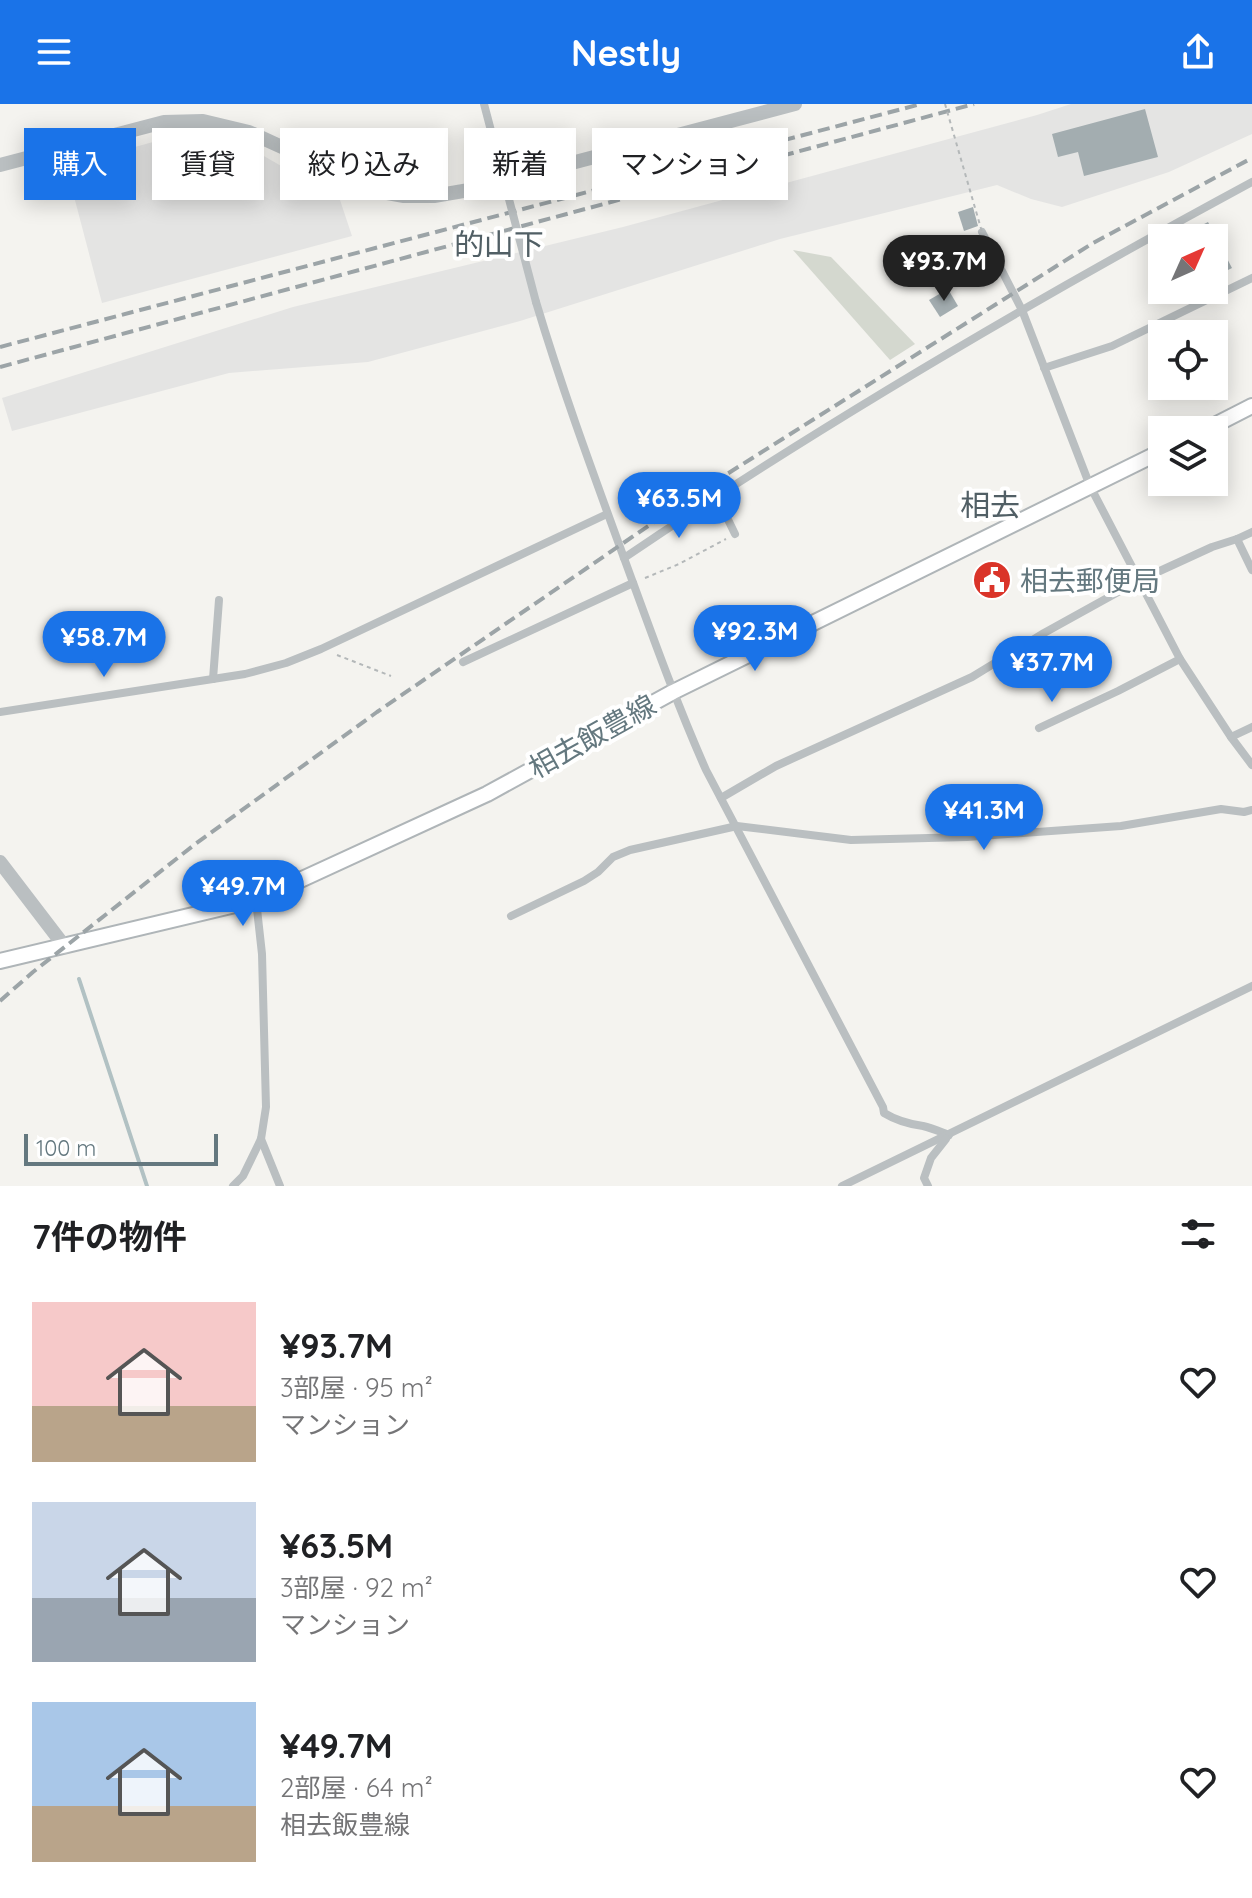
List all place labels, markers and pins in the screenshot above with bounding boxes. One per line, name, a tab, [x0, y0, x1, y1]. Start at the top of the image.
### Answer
pin: ¥93.7M	[879, 235, 1009, 303]
pin: ¥63.5M	[614, 472, 744, 540]
public building icon: 相去郵便局	[971, 559, 1013, 601]
place label: 相去郵便局	[1020, 563, 1160, 598]
pin: ¥92.3M	[690, 605, 820, 673]
pin: ¥58.7M	[39, 611, 169, 679]
pin: ¥37.7M	[987, 636, 1117, 704]
pin: ¥41.3M	[919, 784, 1049, 852]
pin: ¥49.7M	[178, 860, 308, 928]

